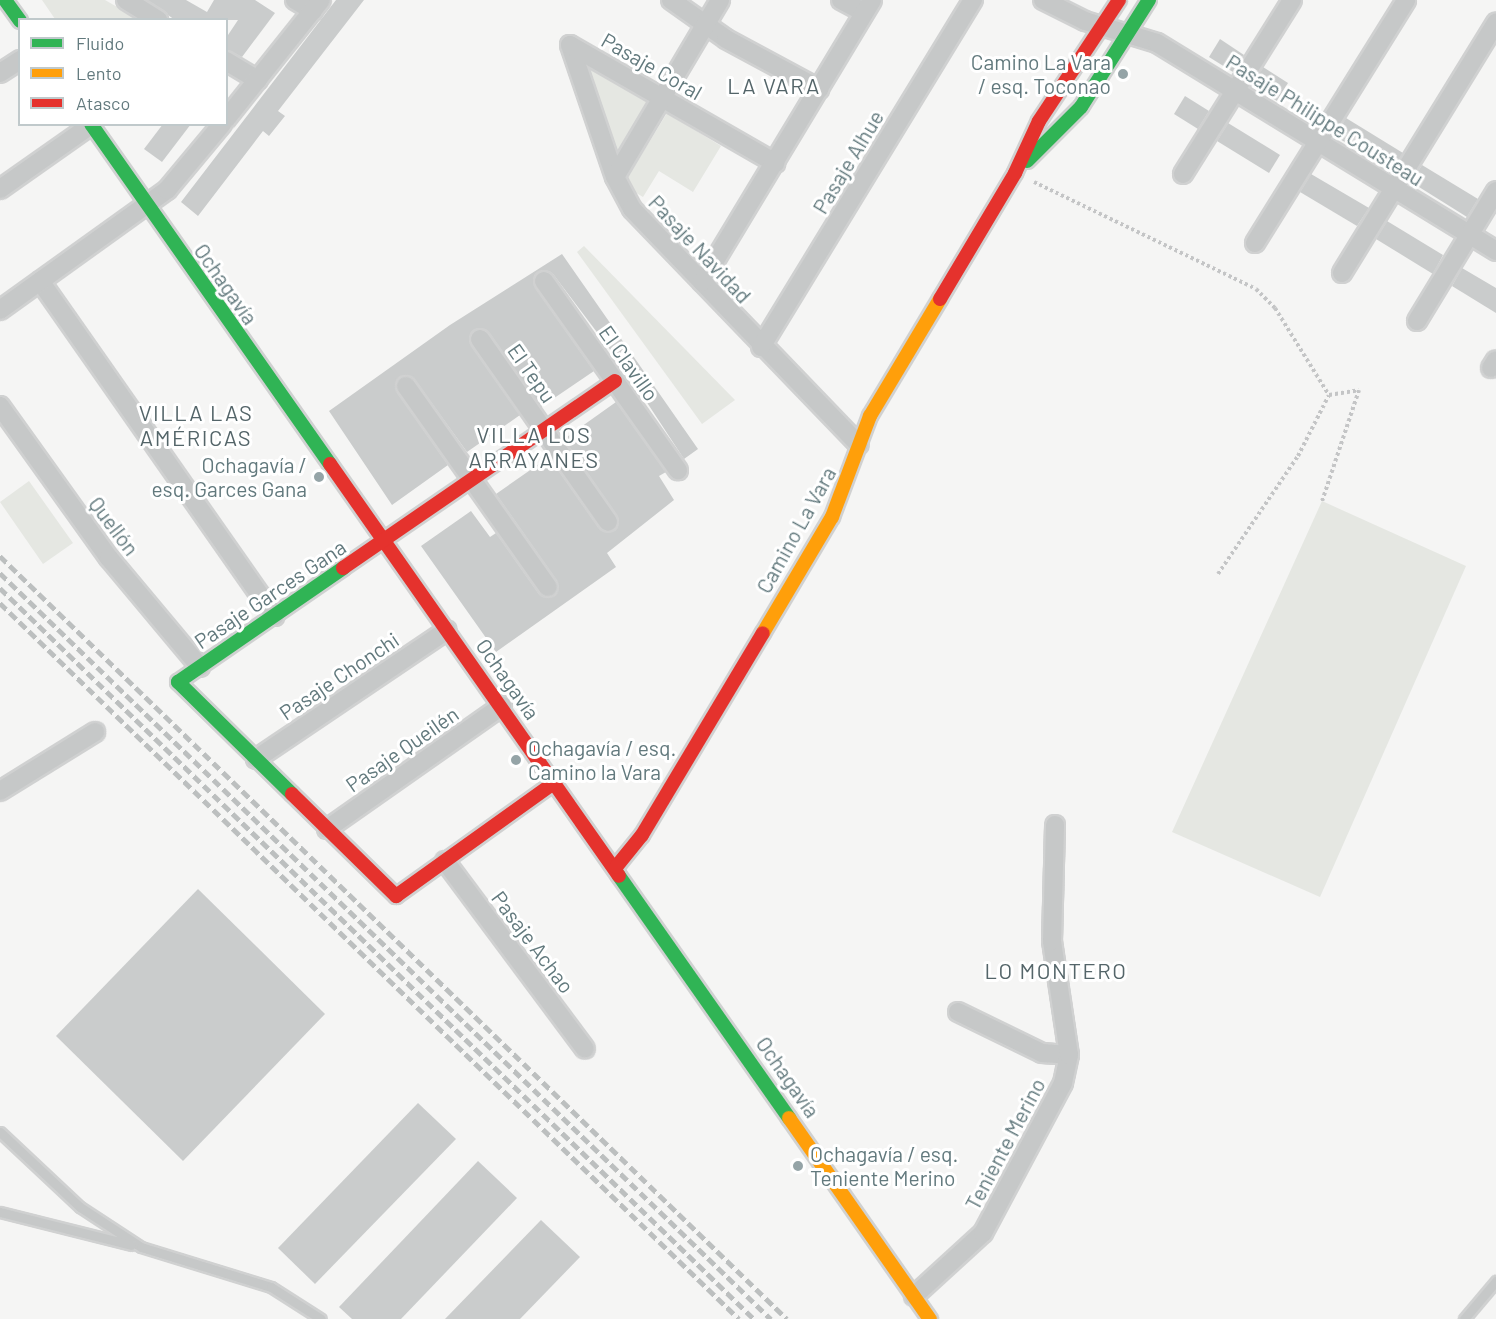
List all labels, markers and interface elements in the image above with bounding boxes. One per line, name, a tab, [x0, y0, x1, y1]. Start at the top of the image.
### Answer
legend	[18, 18, 228, 126]
street label: Pasaje Coral	[597, 27, 707, 105]
text: Fluido	[76, 32, 124, 54]
place label: Camino La Vara / esq. Toconao	[971, 49, 1111, 99]
street label: Pasaje Philippe Cousteau	[1222, 49, 1428, 191]
text: Lento	[76, 62, 122, 84]
marker: Camino La Vara / esq. Toconao	[1116, 67, 1130, 81]
district label: LA VARA	[727, 73, 821, 99]
text: Atasco	[76, 92, 130, 114]
street label: Pasaje Alhue	[807, 106, 889, 218]
street label: Pasaje Navidad	[644, 190, 756, 308]
street label: Ochagavía	[189, 239, 263, 329]
street label: El Clavillo	[594, 320, 664, 406]
street label: El Tepu	[503, 339, 561, 407]
district label: VILLA LAS AMÉRICAS	[139, 399, 253, 451]
district label: VILLA LOS ARRAYANES	[468, 421, 600, 472]
place label: Ochagavía / esq. Garces Gana	[152, 452, 307, 502]
street label: Camino La Vara	[751, 463, 841, 597]
marker: Ochagavía / esq. Garces Gana	[312, 470, 326, 484]
street label: Quellón	[84, 492, 144, 560]
street label: Pasaje Garces Gana	[190, 534, 350, 654]
street label: Pasaje Chonchi	[275, 627, 403, 725]
street label: Ochagavía	[471, 634, 545, 724]
street label: Pasaje Queilén	[341, 701, 463, 797]
place label: Ochagavía / esq. Camino la Vara	[528, 735, 676, 785]
marker: Ochagavía / esq. Camino la Vara	[509, 753, 523, 767]
street label: Pasaje Achao	[486, 886, 580, 998]
district label: LO MONTERO	[985, 958, 1127, 984]
street label: Ochagavía	[751, 1032, 825, 1122]
street label: Teniente Merino	[960, 1074, 1050, 1214]
place label: Ochagavía / esq. Teniente Merino	[810, 1141, 958, 1191]
marker: Ochagavía / esq. Teniente Merino	[791, 1159, 805, 1173]

